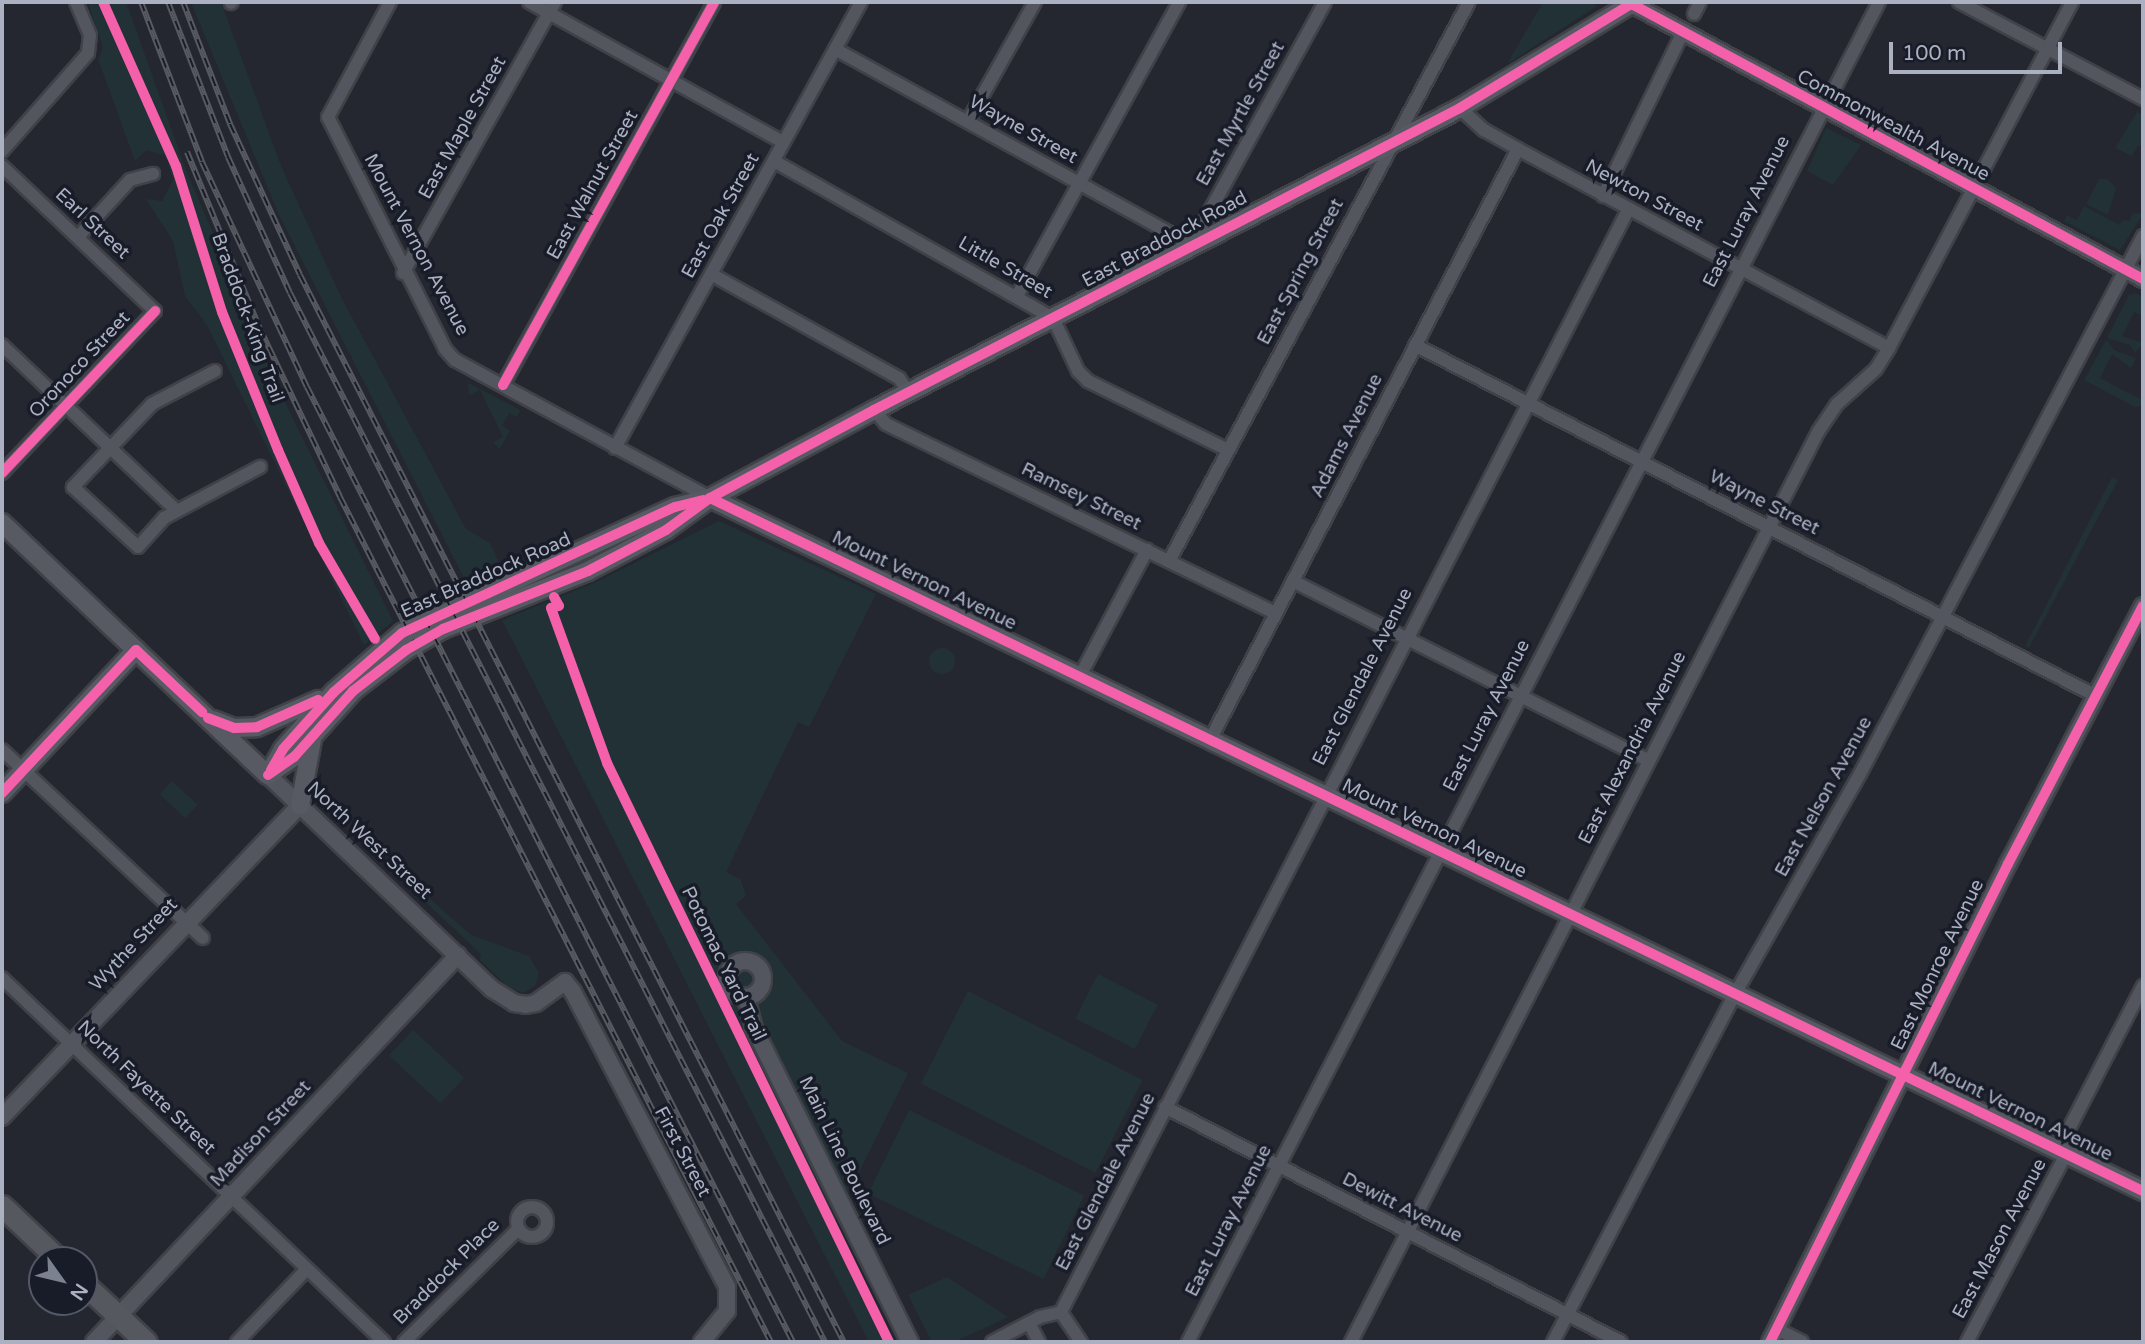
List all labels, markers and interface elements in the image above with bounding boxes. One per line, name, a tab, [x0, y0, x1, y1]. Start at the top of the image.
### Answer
scale bar	[1893, 28, 2066, 72]
street label: East Myrtle Street	[1192, 38, 1290, 190]
text: 100 m	[1902, 41, 1966, 66]
street label: East Maple Street	[414, 53, 512, 203]
street label: Commonwealth Avenue	[1793, 65, 1993, 187]
street label: Wayne Street	[965, 91, 1081, 169]
street label: East Walnut Street	[542, 106, 644, 264]
street label: East Luray Avenue	[1699, 132, 1795, 292]
street label: Mount Vernon Avenue	[358, 150, 474, 340]
street label: East Oak Street	[677, 150, 765, 282]
street label: Newton Street	[1581, 155, 1707, 237]
street label: Earl Street	[50, 184, 134, 264]
street label: East Braddock Road	[1079, 187, 1251, 293]
street label: East Spring Street	[1253, 195, 1349, 349]
street label: Braddock-King Trail	[206, 230, 288, 406]
street label: Little Street	[954, 232, 1056, 304]
street label: Oronoco Street	[25, 307, 135, 423]
street label: Adams Avenue	[1306, 370, 1388, 502]
street label: Ramsey Street	[1017, 458, 1145, 536]
street label: Wayne Street	[1705, 465, 1823, 541]
street label: Mount Vernon Avenue	[828, 526, 1020, 636]
street label: East Braddock Road	[398, 528, 574, 624]
street label: East Glendale Avenue	[1308, 584, 1418, 770]
street label: East Luray Avenue	[1439, 636, 1535, 796]
street label: East Alexandria Avenue	[1574, 648, 1692, 848]
street label: East Nelson Avenue	[1771, 713, 1877, 881]
street label: Mount Vernon Avenue	[1338, 774, 1530, 884]
street label: North West Street	[302, 777, 436, 905]
street label: East Monroe Avenue	[1887, 876, 1989, 1054]
street label: Potomac Yard Trail	[676, 883, 770, 1045]
street label: Wythe Street	[85, 894, 183, 996]
street label: North Fayette Street	[72, 1016, 220, 1160]
street label: Mount Vernon Avenue	[1924, 1057, 2116, 1167]
street label: Main Line Boulevard	[793, 1073, 895, 1249]
street label: Madison Street	[206, 1076, 316, 1192]
street label: East Glendale Avenue	[1051, 1089, 1161, 1275]
street label: First Street	[649, 1103, 715, 1201]
street label: East Luray Avenue	[1181, 1141, 1277, 1301]
street label: East Mason Avenue	[1948, 1155, 2052, 1323]
street label: Dewitt Avenue	[1338, 1168, 1466, 1248]
street label: Braddock Place	[389, 1214, 505, 1330]
north arrow	[28, 1246, 98, 1316]
text: N	[65, 1279, 92, 1304]

